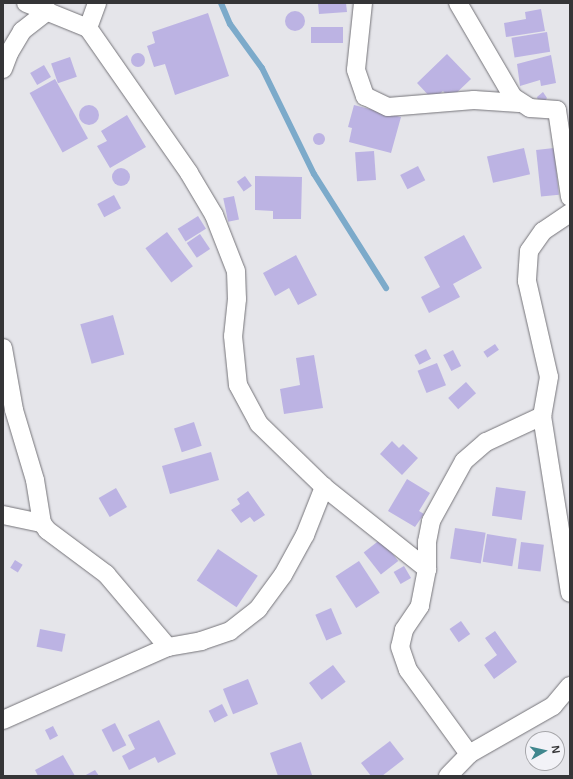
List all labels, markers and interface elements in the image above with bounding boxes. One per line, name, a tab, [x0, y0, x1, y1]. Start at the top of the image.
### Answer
north arrow	[525, 731, 565, 771]
text: N	[549, 745, 562, 754]

